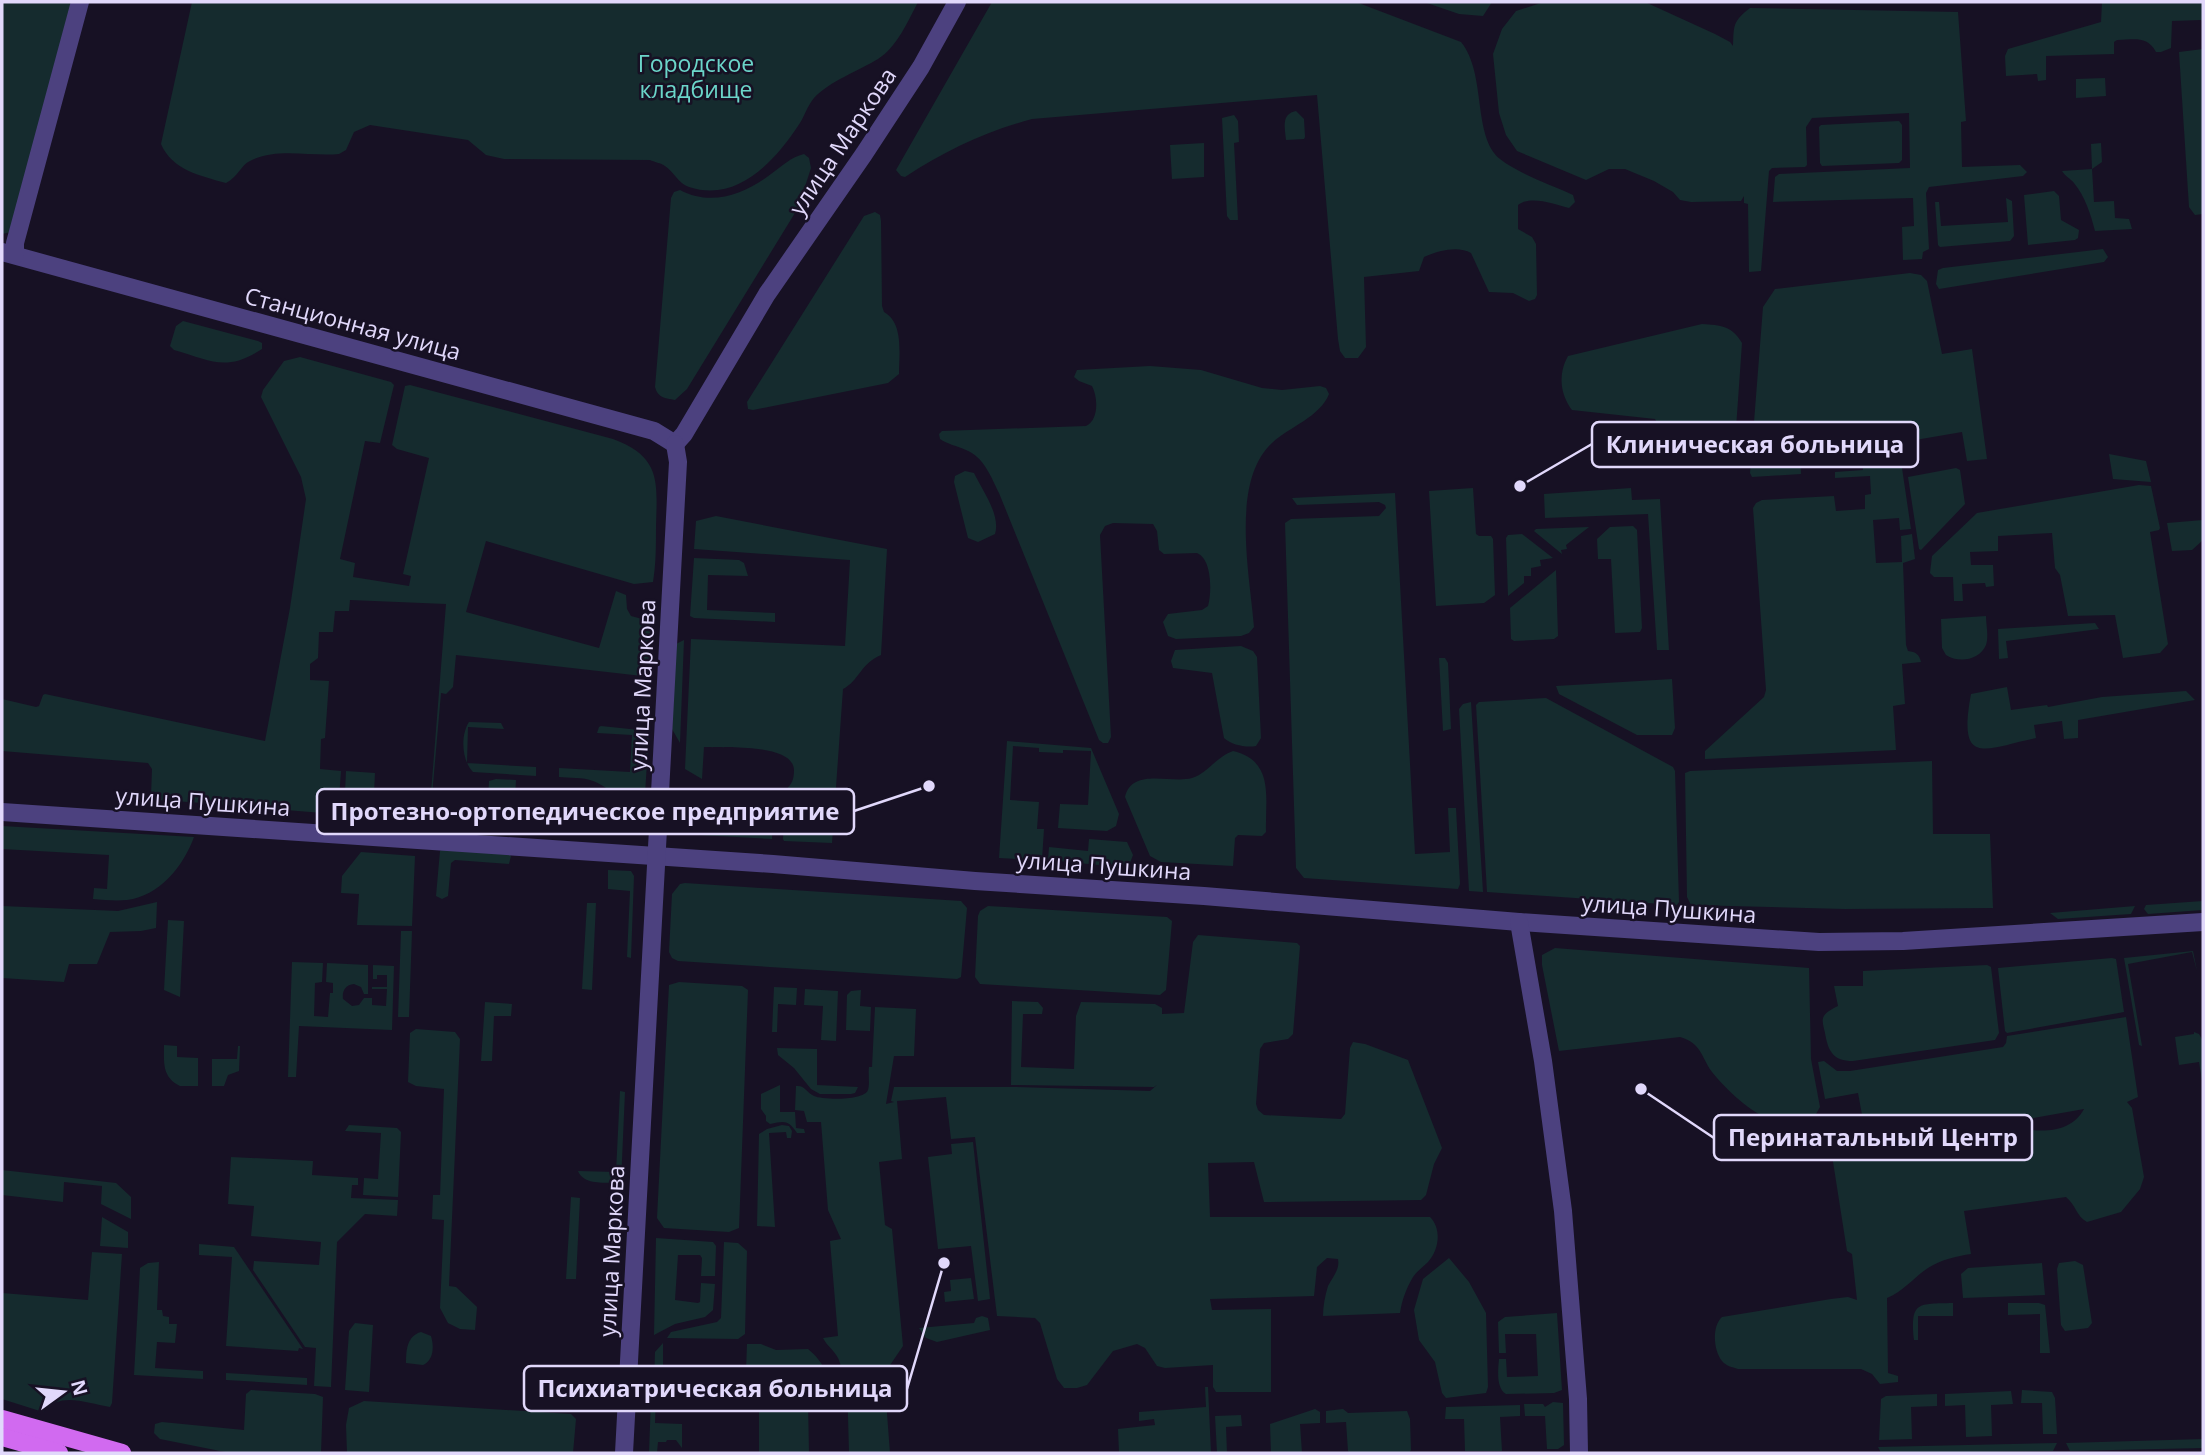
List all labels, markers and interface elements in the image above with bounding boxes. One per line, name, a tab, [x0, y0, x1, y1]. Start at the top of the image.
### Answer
park label: Городское кладбище	[638, 47, 754, 105]
street label: улица Маркова	[781, 61, 903, 221]
street label: Станционная улица	[241, 279, 465, 367]
callout: Клиническая больница	[1592, 422, 1918, 467]
text: Клиническая больница	[1606, 427, 1904, 460]
street label: улица Маркова	[622, 598, 662, 772]
street label: улица Пушкина	[115, 779, 291, 823]
callout: Протезно-ортопедическое предприятие	[317, 789, 854, 834]
text: Протезно-ортопедическое предприятие	[331, 794, 839, 827]
street label: улица Пушкина	[1016, 843, 1192, 887]
street label: улица Пушкина	[1581, 886, 1757, 930]
callout: Перинатальный Центр	[1714, 1115, 2032, 1160]
text: Перинатальный Центр	[1728, 1120, 2018, 1153]
street label: улица Маркова	[591, 1164, 631, 1338]
north arrow	[28, 1357, 98, 1427]
callout: Психиатрическая больница	[524, 1366, 907, 1411]
text: Психиатрическая больница	[537, 1371, 893, 1404]
text: N	[65, 1377, 94, 1398]

